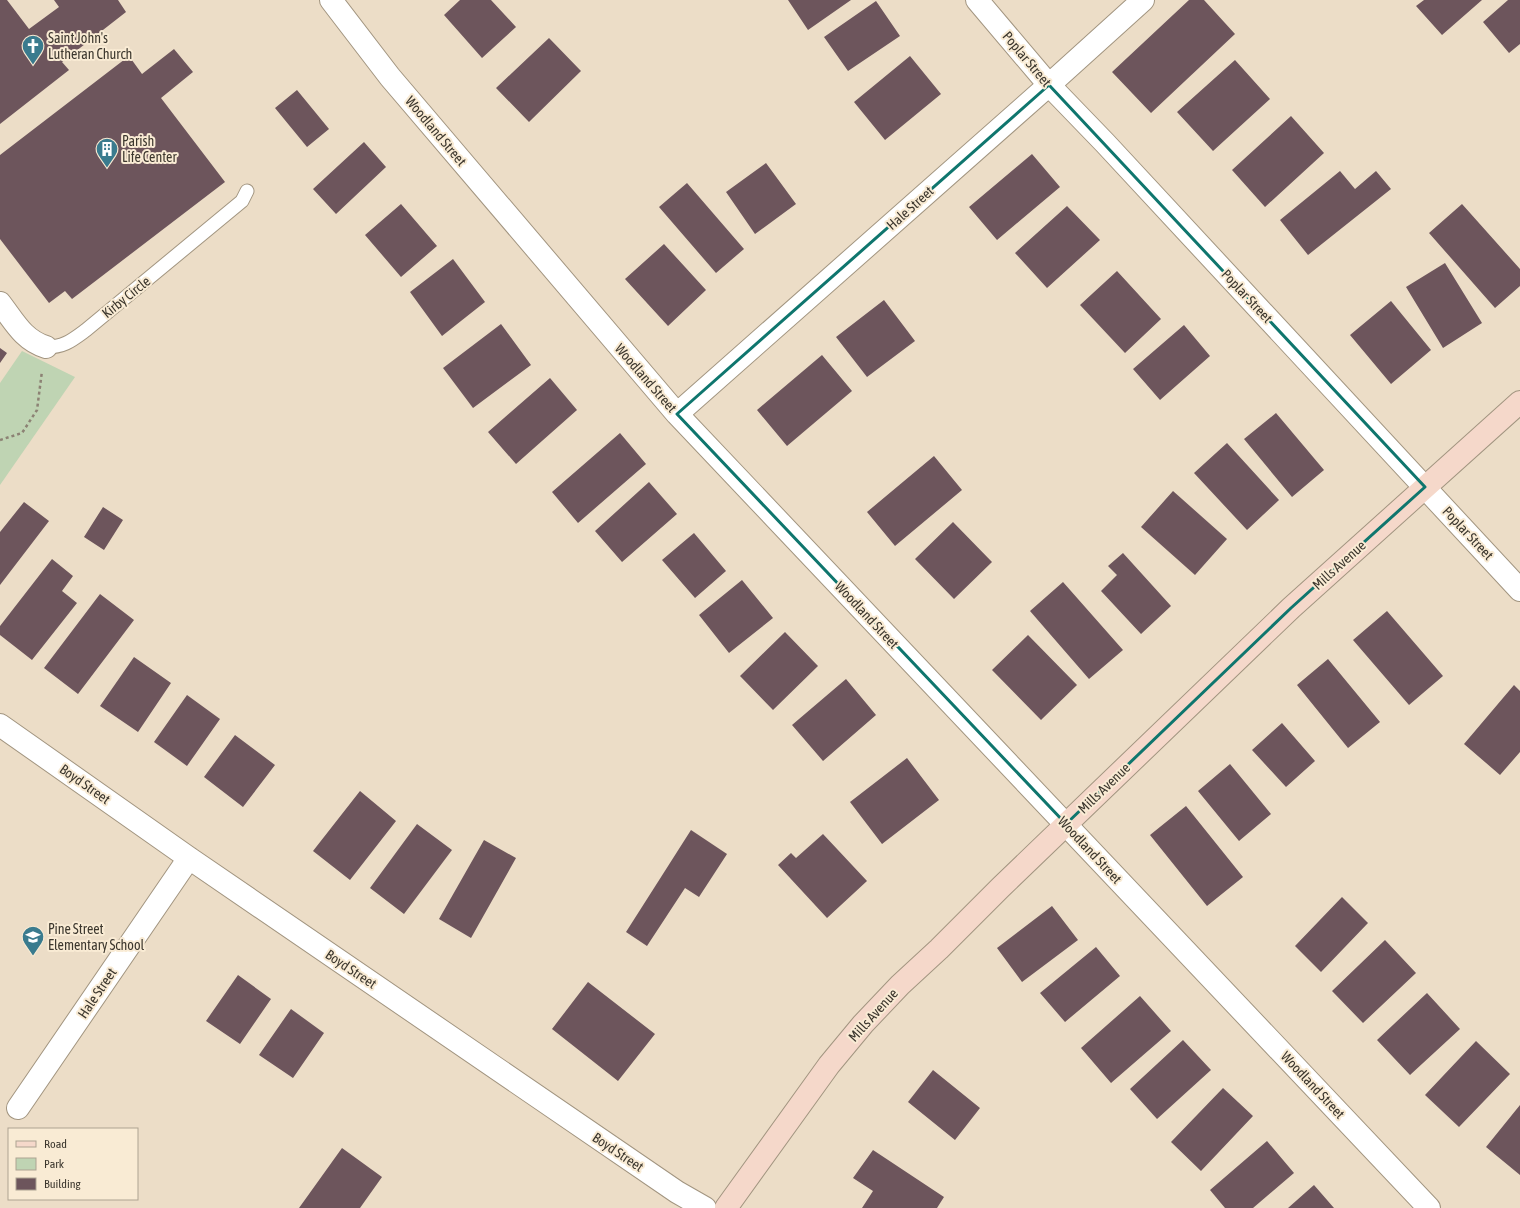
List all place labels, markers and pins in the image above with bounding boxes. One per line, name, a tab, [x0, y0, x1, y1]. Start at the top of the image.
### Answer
place label: Saint John's Lutheran Church	[48, 30, 132, 62]
church icon: Saint John's Lutheran Church	[20, 33, 46, 66]
place label: Parish Life Center	[122, 133, 177, 165]
building icon: Parish Life Center	[94, 136, 120, 169]
place label: Pine Street Elementary School	[48, 921, 144, 953]
school or university icon: Pine Street Elementary School	[20, 924, 46, 957]

